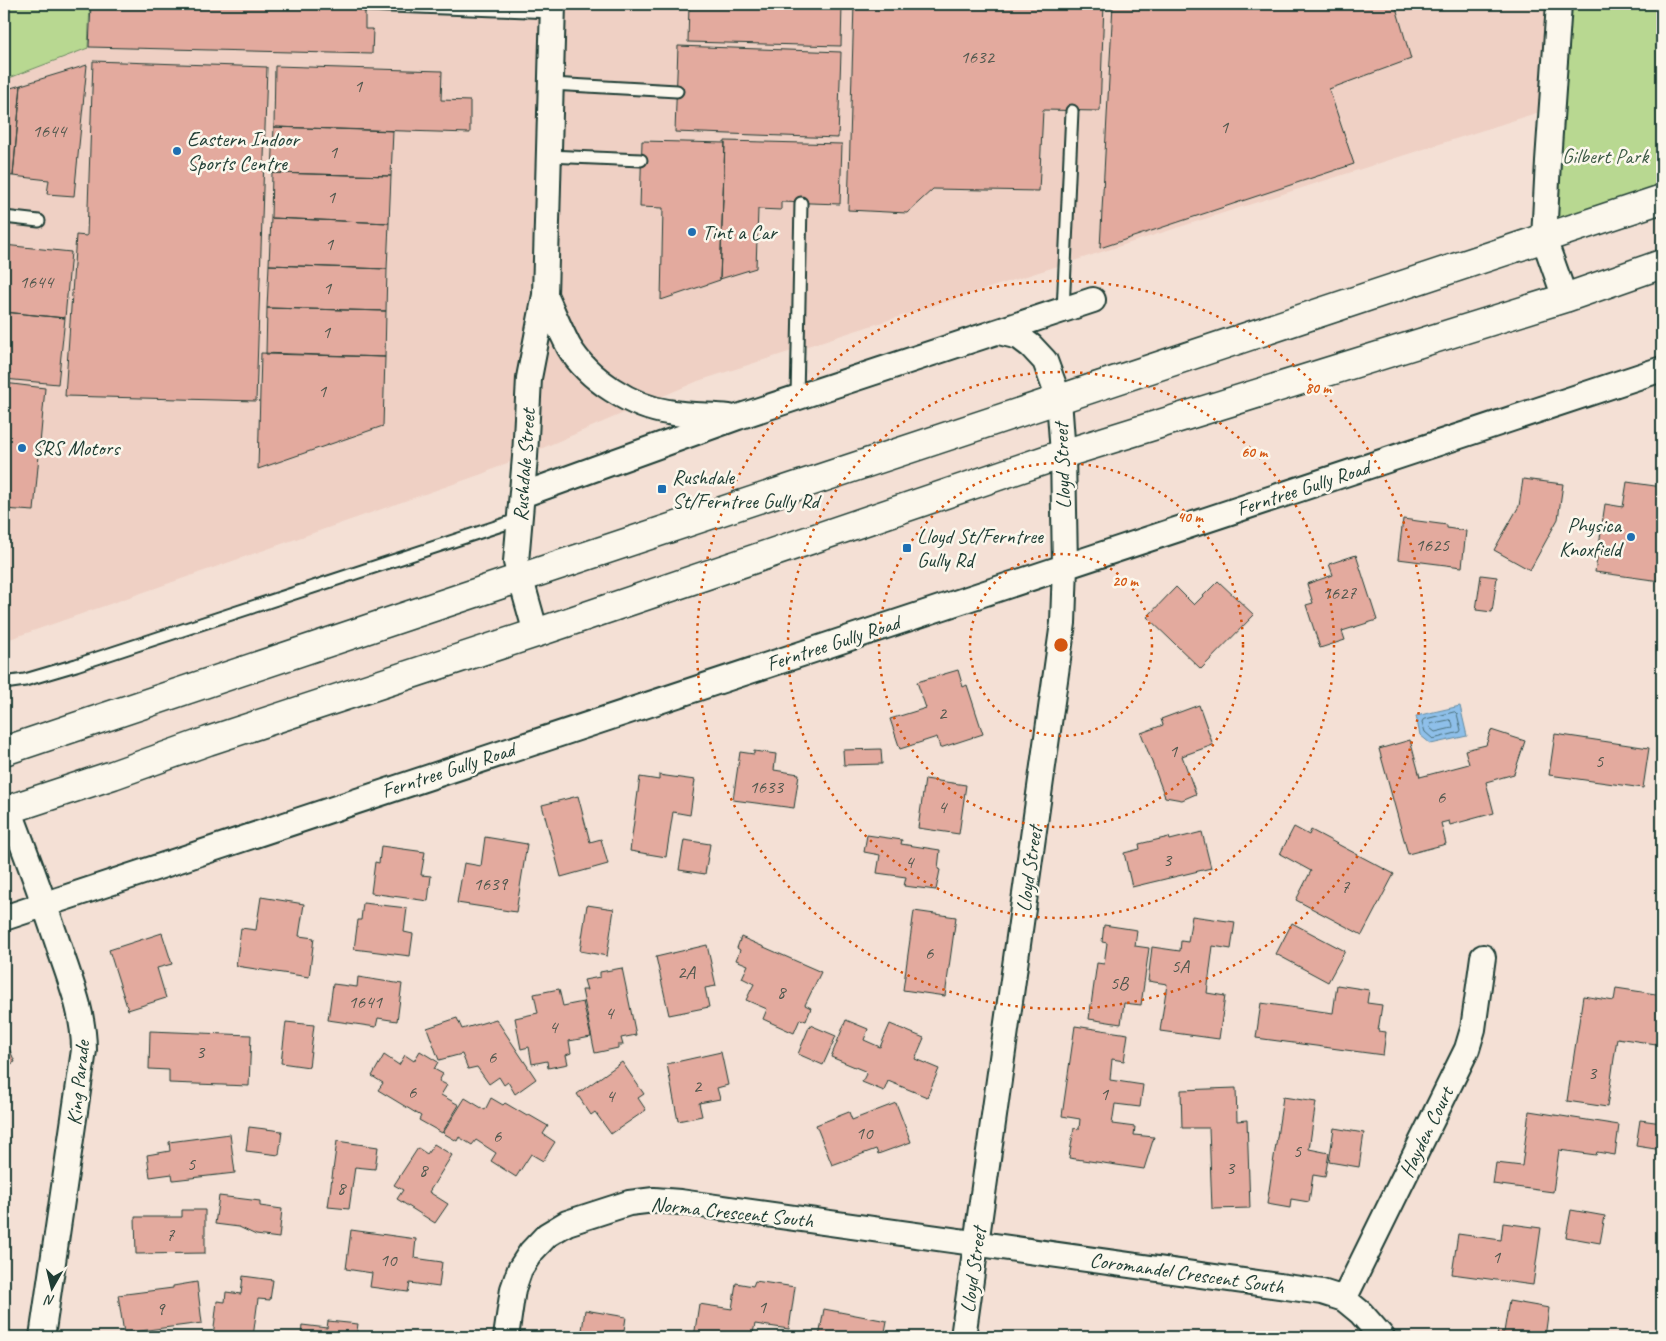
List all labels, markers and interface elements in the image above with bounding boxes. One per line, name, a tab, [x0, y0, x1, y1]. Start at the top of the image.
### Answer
house number: 1632	[960, 45, 996, 69]
house number: 1	[354, 74, 364, 98]
house number: 1	[1220, 115, 1230, 139]
house number: 1644	[32, 119, 69, 143]
place label: Eastern Indoor Sports Centre	[187, 126, 301, 176]
house number: 1	[329, 140, 339, 164]
park label: Gilbert Park	[1562, 143, 1649, 169]
marker: Eastern Indoor Sports Centre	[171, 145, 183, 157]
house number: 1	[327, 185, 337, 209]
place label: Tint a Car	[702, 219, 778, 245]
marker: Tint a Car	[686, 226, 698, 238]
house number: 1	[325, 232, 335, 256]
house number: 1644	[19, 270, 56, 294]
house number: 1	[323, 276, 333, 300]
house number: 1	[322, 320, 332, 344]
house number: 1	[318, 379, 328, 403]
text: 80 m	[1305, 379, 1332, 398]
street label: Rushdale Street	[507, 406, 541, 522]
street label: Lloyd Street	[1047, 420, 1076, 509]
place label: SRS Motors	[32, 435, 121, 461]
marker: SRS Motors	[16, 442, 28, 454]
text: 60 m	[1241, 443, 1268, 462]
street label: Ferntree Gully Road	[1233, 453, 1376, 522]
place label: Rushdale St/Ferntree Gully Rd	[672, 464, 823, 514]
marker: Rushdale St/Ferntree Gully Rd	[656, 483, 668, 495]
text: 40 m	[1177, 508, 1204, 527]
place label: Physica Knoxfield	[1559, 512, 1625, 562]
place label: Lloyd St/Ferntree Gully Rd	[917, 523, 1044, 573]
marker: Physica Knoxfield	[1625, 531, 1637, 543]
house number: 1625	[1415, 533, 1451, 557]
marker: Lloyd St/Ferntree Gully Rd	[901, 542, 913, 554]
text: 20 m	[1112, 572, 1139, 591]
house number: 1627	[1322, 581, 1358, 605]
street label: Ferntree Gully Road	[763, 608, 906, 677]
centre of rings	[1052, 636, 1070, 654]
house number: 2	[938, 701, 948, 725]
street label: Ferntree Gully Road	[378, 735, 521, 804]
house number: 1	[1169, 739, 1179, 763]
house number: 5	[1595, 749, 1605, 773]
house number: 1633	[749, 775, 785, 799]
house number: 6	[1437, 785, 1447, 809]
house number: 4	[938, 795, 949, 819]
street label: Lloyd Street	[1010, 822, 1048, 913]
house number: 3	[1163, 848, 1173, 872]
house number: 4	[905, 850, 916, 874]
house number: 1639	[473, 872, 509, 896]
house number: 7	[1341, 875, 1351, 899]
house number: 6	[925, 941, 935, 965]
house number: 5A	[1171, 954, 1191, 978]
house number: 2A	[677, 960, 697, 984]
house number: 5B	[1110, 971, 1129, 995]
house number: 8	[777, 980, 788, 1004]
house number: 1641	[348, 990, 384, 1014]
house number: 4	[605, 1001, 616, 1025]
house number: 4	[549, 1015, 560, 1039]
street label: King Parade	[61, 1037, 96, 1127]
house number: 3	[196, 1040, 206, 1064]
house number: 6	[488, 1045, 498, 1069]
house number: 3	[1588, 1061, 1598, 1085]
house number: 2	[693, 1074, 703, 1098]
house number: 6	[408, 1080, 418, 1104]
street label: Hayden Court	[1393, 1081, 1460, 1181]
house number: 1	[1100, 1082, 1110, 1106]
house number: 4	[606, 1084, 617, 1108]
house number: 10	[855, 1121, 874, 1145]
house number: 6	[493, 1124, 503, 1148]
house number: 5	[1293, 1139, 1303, 1163]
house number: 5	[187, 1152, 197, 1176]
house number: 3	[1226, 1156, 1236, 1180]
house number: 8	[419, 1158, 430, 1182]
house number: 8	[337, 1176, 348, 1200]
street label: Norma Crescent South	[650, 1191, 815, 1234]
house number: 7	[166, 1223, 176, 1247]
street label: Lloyd Street	[954, 1223, 992, 1314]
house number: 1	[1492, 1245, 1502, 1269]
street label: Coromandel Crescent South	[1088, 1247, 1286, 1300]
house number: 10	[379, 1248, 398, 1272]
north arrow	[28, 1264, 78, 1314]
text: N	[42, 1291, 56, 1309]
house number: 1	[758, 1295, 768, 1319]
house number: 9	[156, 1297, 166, 1321]

